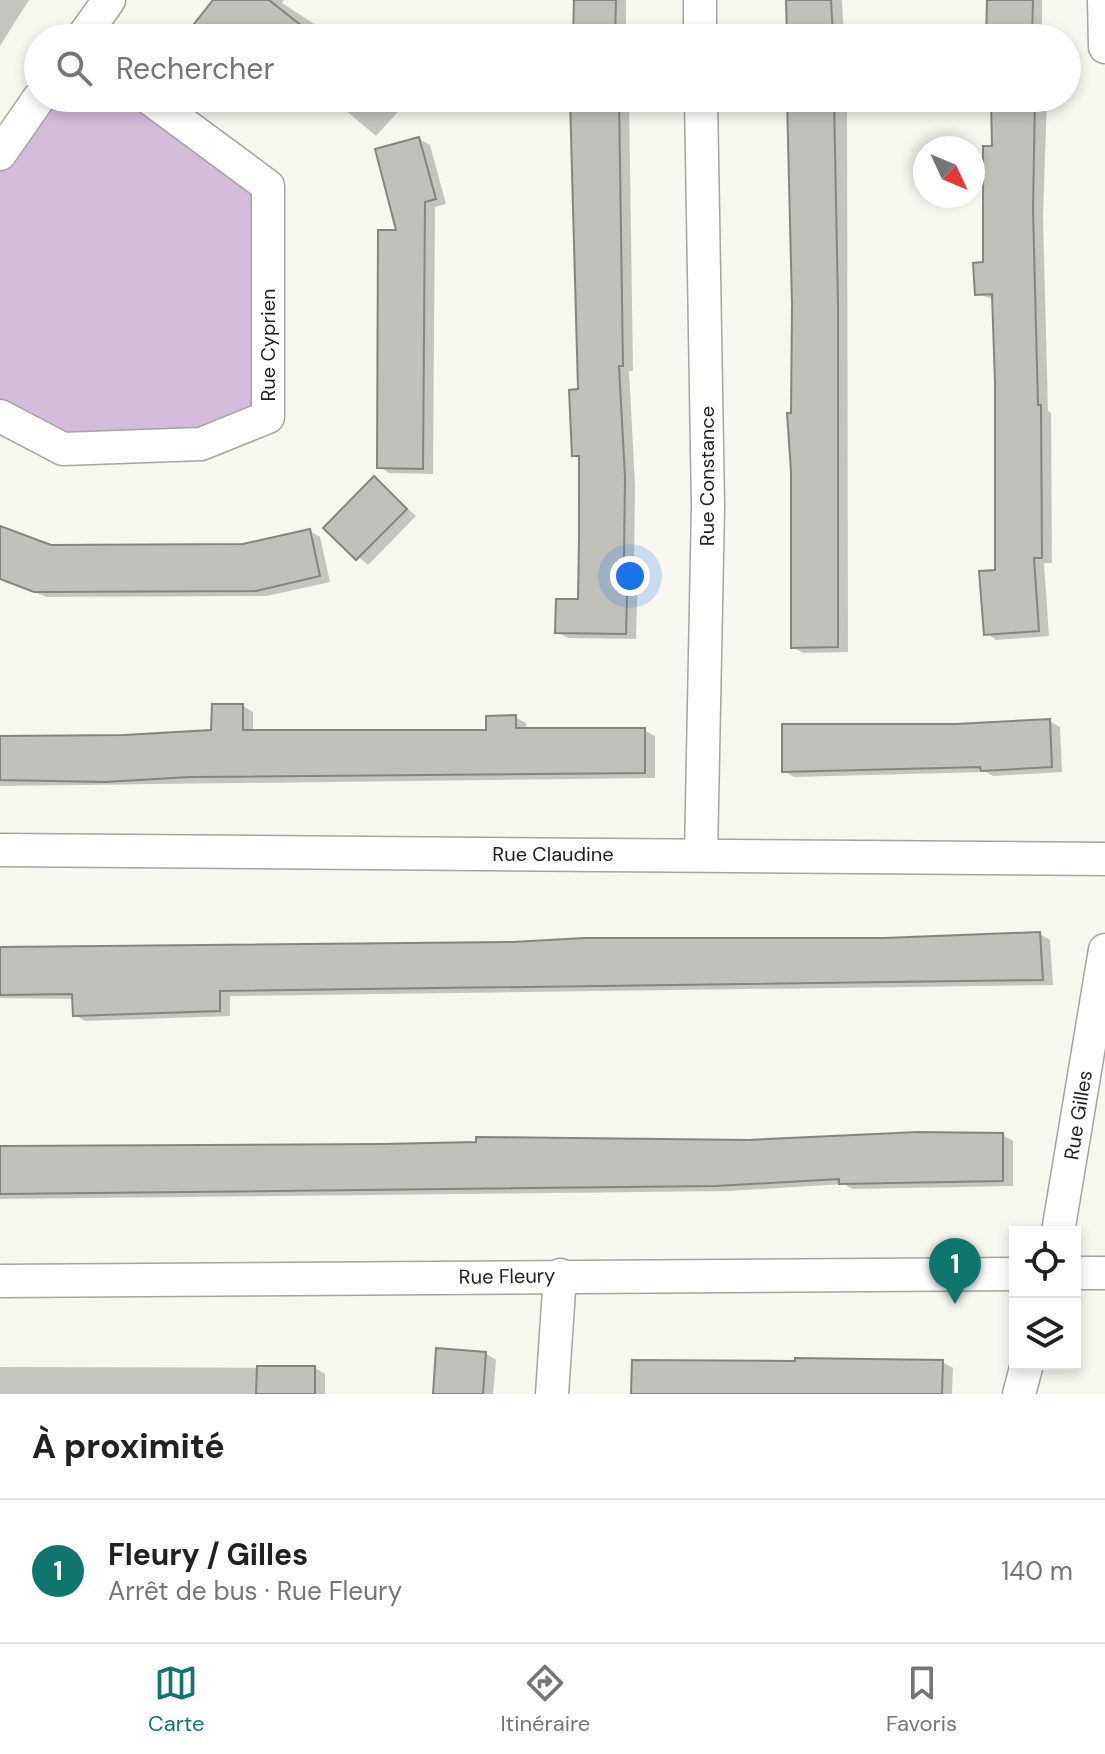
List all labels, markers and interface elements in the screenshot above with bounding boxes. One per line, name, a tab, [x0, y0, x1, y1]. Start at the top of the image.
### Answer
search box	[24, 24, 1081, 112]
icon: search	[52, 46, 96, 90]
text: Rechercher	[116, 49, 275, 88]
north arrow	[913, 136, 985, 208]
street label: Rue Cyprien	[255, 288, 281, 402]
street label: Rue Constance	[694, 406, 720, 546]
your location	[610, 556, 650, 596]
street label: Rue Claudine	[492, 841, 614, 867]
street label: Rue Gilles	[1058, 1068, 1098, 1162]
map controls	[1009, 1226, 1081, 1370]
button: locate	[1009, 1226, 1081, 1298]
pin: 1	[929, 1238, 981, 1304]
street label: Rue Fleury	[459, 1262, 555, 1290]
button: layers	[1009, 1298, 1081, 1370]
text: À proximité	[32, 1424, 225, 1469]
text: Fleury / Gilles	[108, 1535, 308, 1574]
text: 1	[53, 1554, 63, 1588]
text: 140 m	[1001, 1554, 1073, 1588]
text: Arrêt de bus · Rue Fleury	[108, 1574, 402, 1608]
tab: Carte	[148, 1661, 205, 1738]
tab: Itinéraire	[500, 1661, 590, 1738]
tab: Favoris	[886, 1661, 957, 1738]

